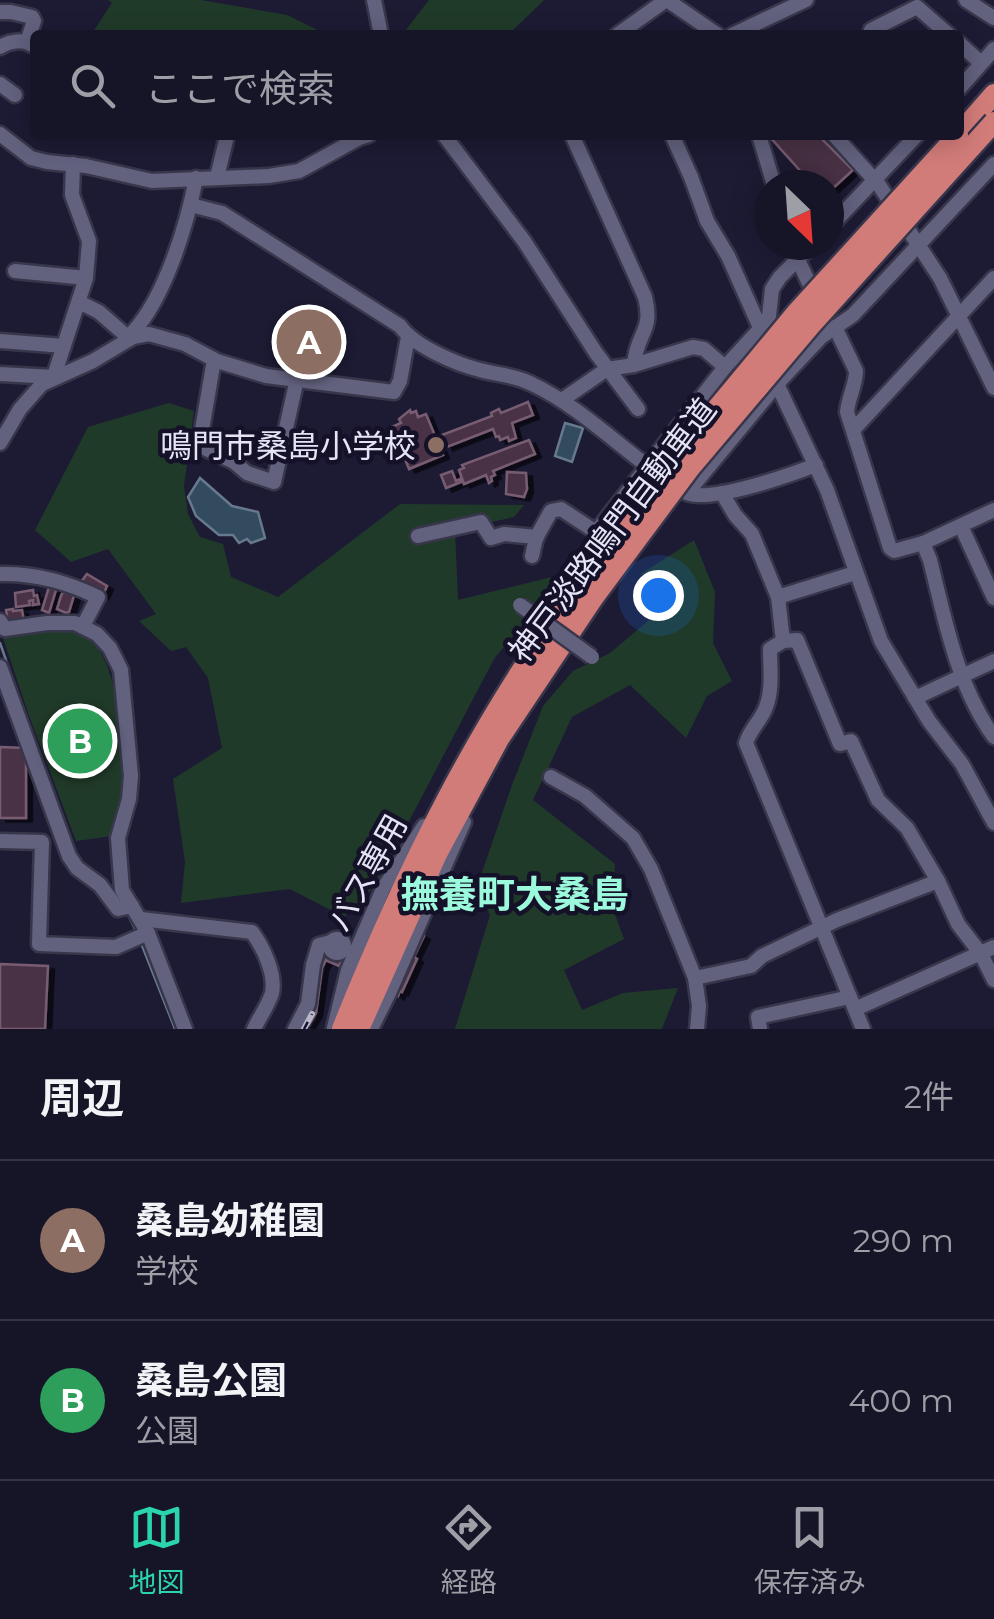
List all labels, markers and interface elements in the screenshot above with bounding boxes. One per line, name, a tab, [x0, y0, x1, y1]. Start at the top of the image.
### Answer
search box	[30, 30, 964, 140]
icon: search	[65, 58, 120, 113]
text: ここで検索	[145, 65, 335, 112]
north arrow	[754, 170, 844, 260]
pin: A	[276, 304, 342, 380]
street label: 神戸淡路鳴門自動車道	[500, 390, 724, 670]
place label: 鳴門市桑島小学校	[160, 426, 416, 465]
marker: 鳴門市桑島小学校	[425, 434, 447, 456]
your location	[633, 570, 684, 621]
pin: B	[48, 704, 112, 778]
street label: バス専用	[319, 808, 415, 938]
district label: 撫養町大桑島	[401, 871, 629, 918]
text: 周辺	[40, 1072, 124, 1124]
text: 2件	[904, 1077, 954, 1116]
text: 桑島幼稚園	[135, 1197, 325, 1244]
text: A	[60, 1221, 85, 1260]
text: 290 m	[853, 1221, 954, 1260]
text: 学校	[135, 1251, 199, 1290]
text: 桑島公園	[135, 1357, 287, 1404]
text: B	[60, 1381, 85, 1420]
text: 400 m	[848, 1381, 954, 1420]
text: 公園	[135, 1411, 199, 1450]
tab: 地図	[128, 1500, 184, 1600]
tab: 経路	[441, 1500, 497, 1600]
tab: 保存済み	[754, 1500, 866, 1600]

